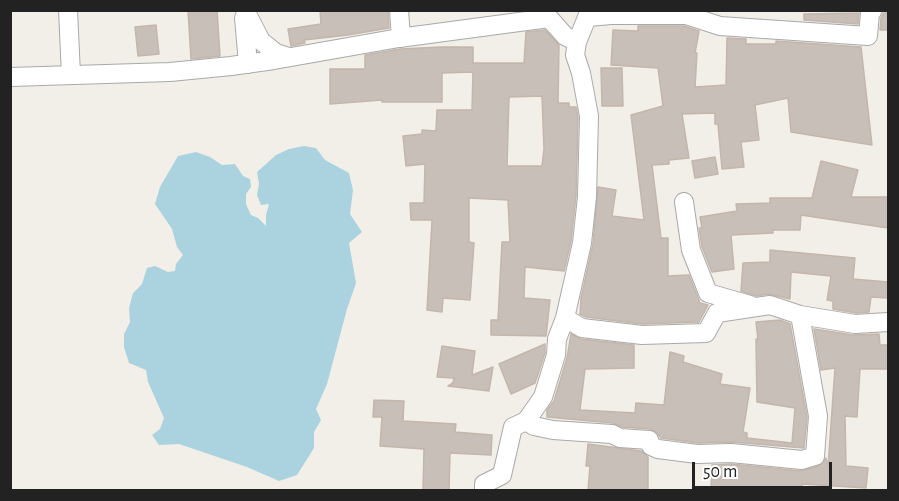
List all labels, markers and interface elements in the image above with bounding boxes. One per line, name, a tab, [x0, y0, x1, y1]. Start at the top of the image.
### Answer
scale bar	[695, 450, 834, 488]
text: 50 m	[703, 463, 737, 481]

